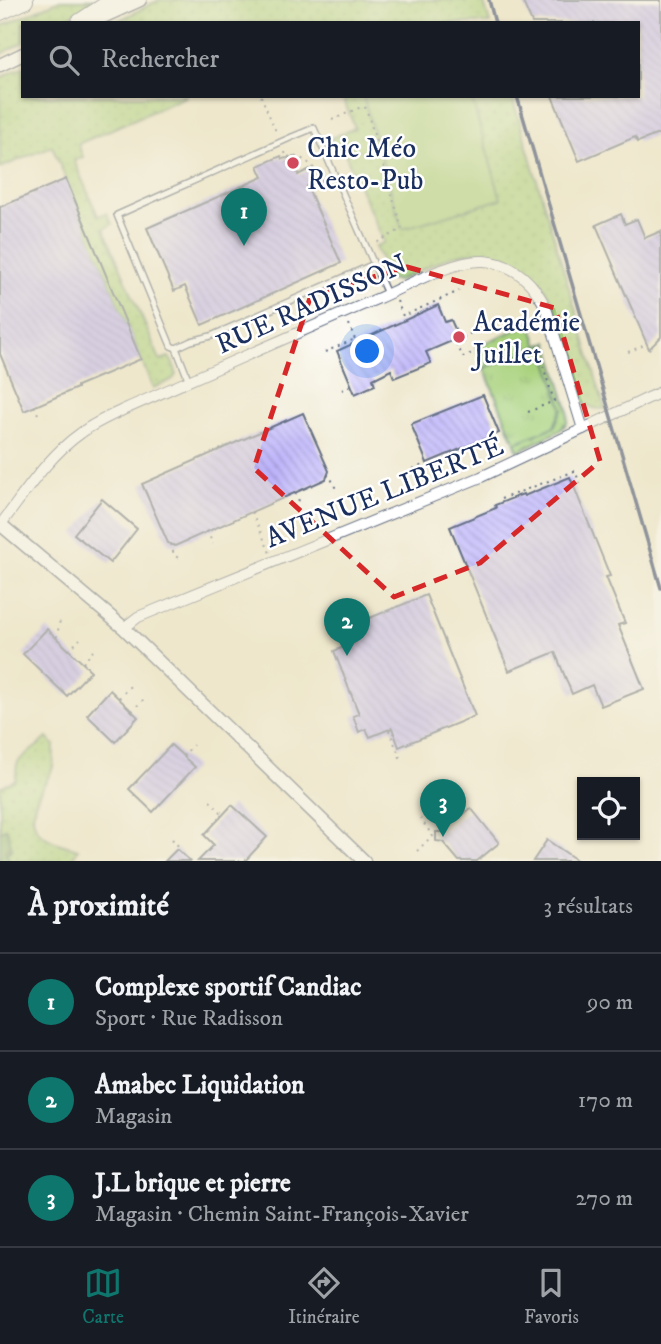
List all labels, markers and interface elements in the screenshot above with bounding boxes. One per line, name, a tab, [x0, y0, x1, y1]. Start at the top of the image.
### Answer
search box	[21, 21, 640, 98]
icon: search	[45, 41, 83, 79]
text: Rechercher	[101, 43, 219, 76]
place label: Chic Méo Resto-Pub	[307, 131, 423, 198]
marker: Chic Méo Resto-Pub	[285, 155, 301, 171]
pin: 1	[221, 188, 267, 246]
street label: RUE RADISSON	[210, 246, 413, 362]
place label: Académie Juillet	[470, 305, 580, 372]
marker: Académie Juillet	[451, 329, 467, 345]
your location	[350, 334, 384, 368]
street label: AVENUE LIBERTÉ	[260, 429, 509, 556]
pin: 2	[324, 598, 370, 656]
map controls	[577, 777, 640, 840]
button: locate	[577, 777, 640, 840]
pin: 3	[420, 779, 466, 837]
text: À proximité	[28, 888, 169, 925]
text: 3 résultats	[544, 892, 633, 921]
text: Complexe sportif Candiac	[95, 971, 362, 1004]
text: 1	[47, 988, 55, 1017]
text: 90 m	[587, 988, 633, 1017]
text: Sport · Rue Radisson	[95, 1004, 283, 1033]
text: Amabec Liquidation	[95, 1069, 305, 1102]
text: 2	[45, 1086, 57, 1115]
text: 170 m	[578, 1086, 633, 1115]
text: Magasin	[95, 1102, 172, 1131]
text: J.L brique et pierre	[95, 1167, 291, 1200]
text: 3	[47, 1184, 55, 1213]
text: 270 m	[576, 1184, 633, 1213]
text: Magasin · Chemin Saint-François-Xavier	[95, 1200, 469, 1229]
tab: Carte	[82, 1264, 124, 1329]
tab: Itinéraire	[288, 1264, 360, 1329]
tab: Favoris	[524, 1264, 579, 1329]

